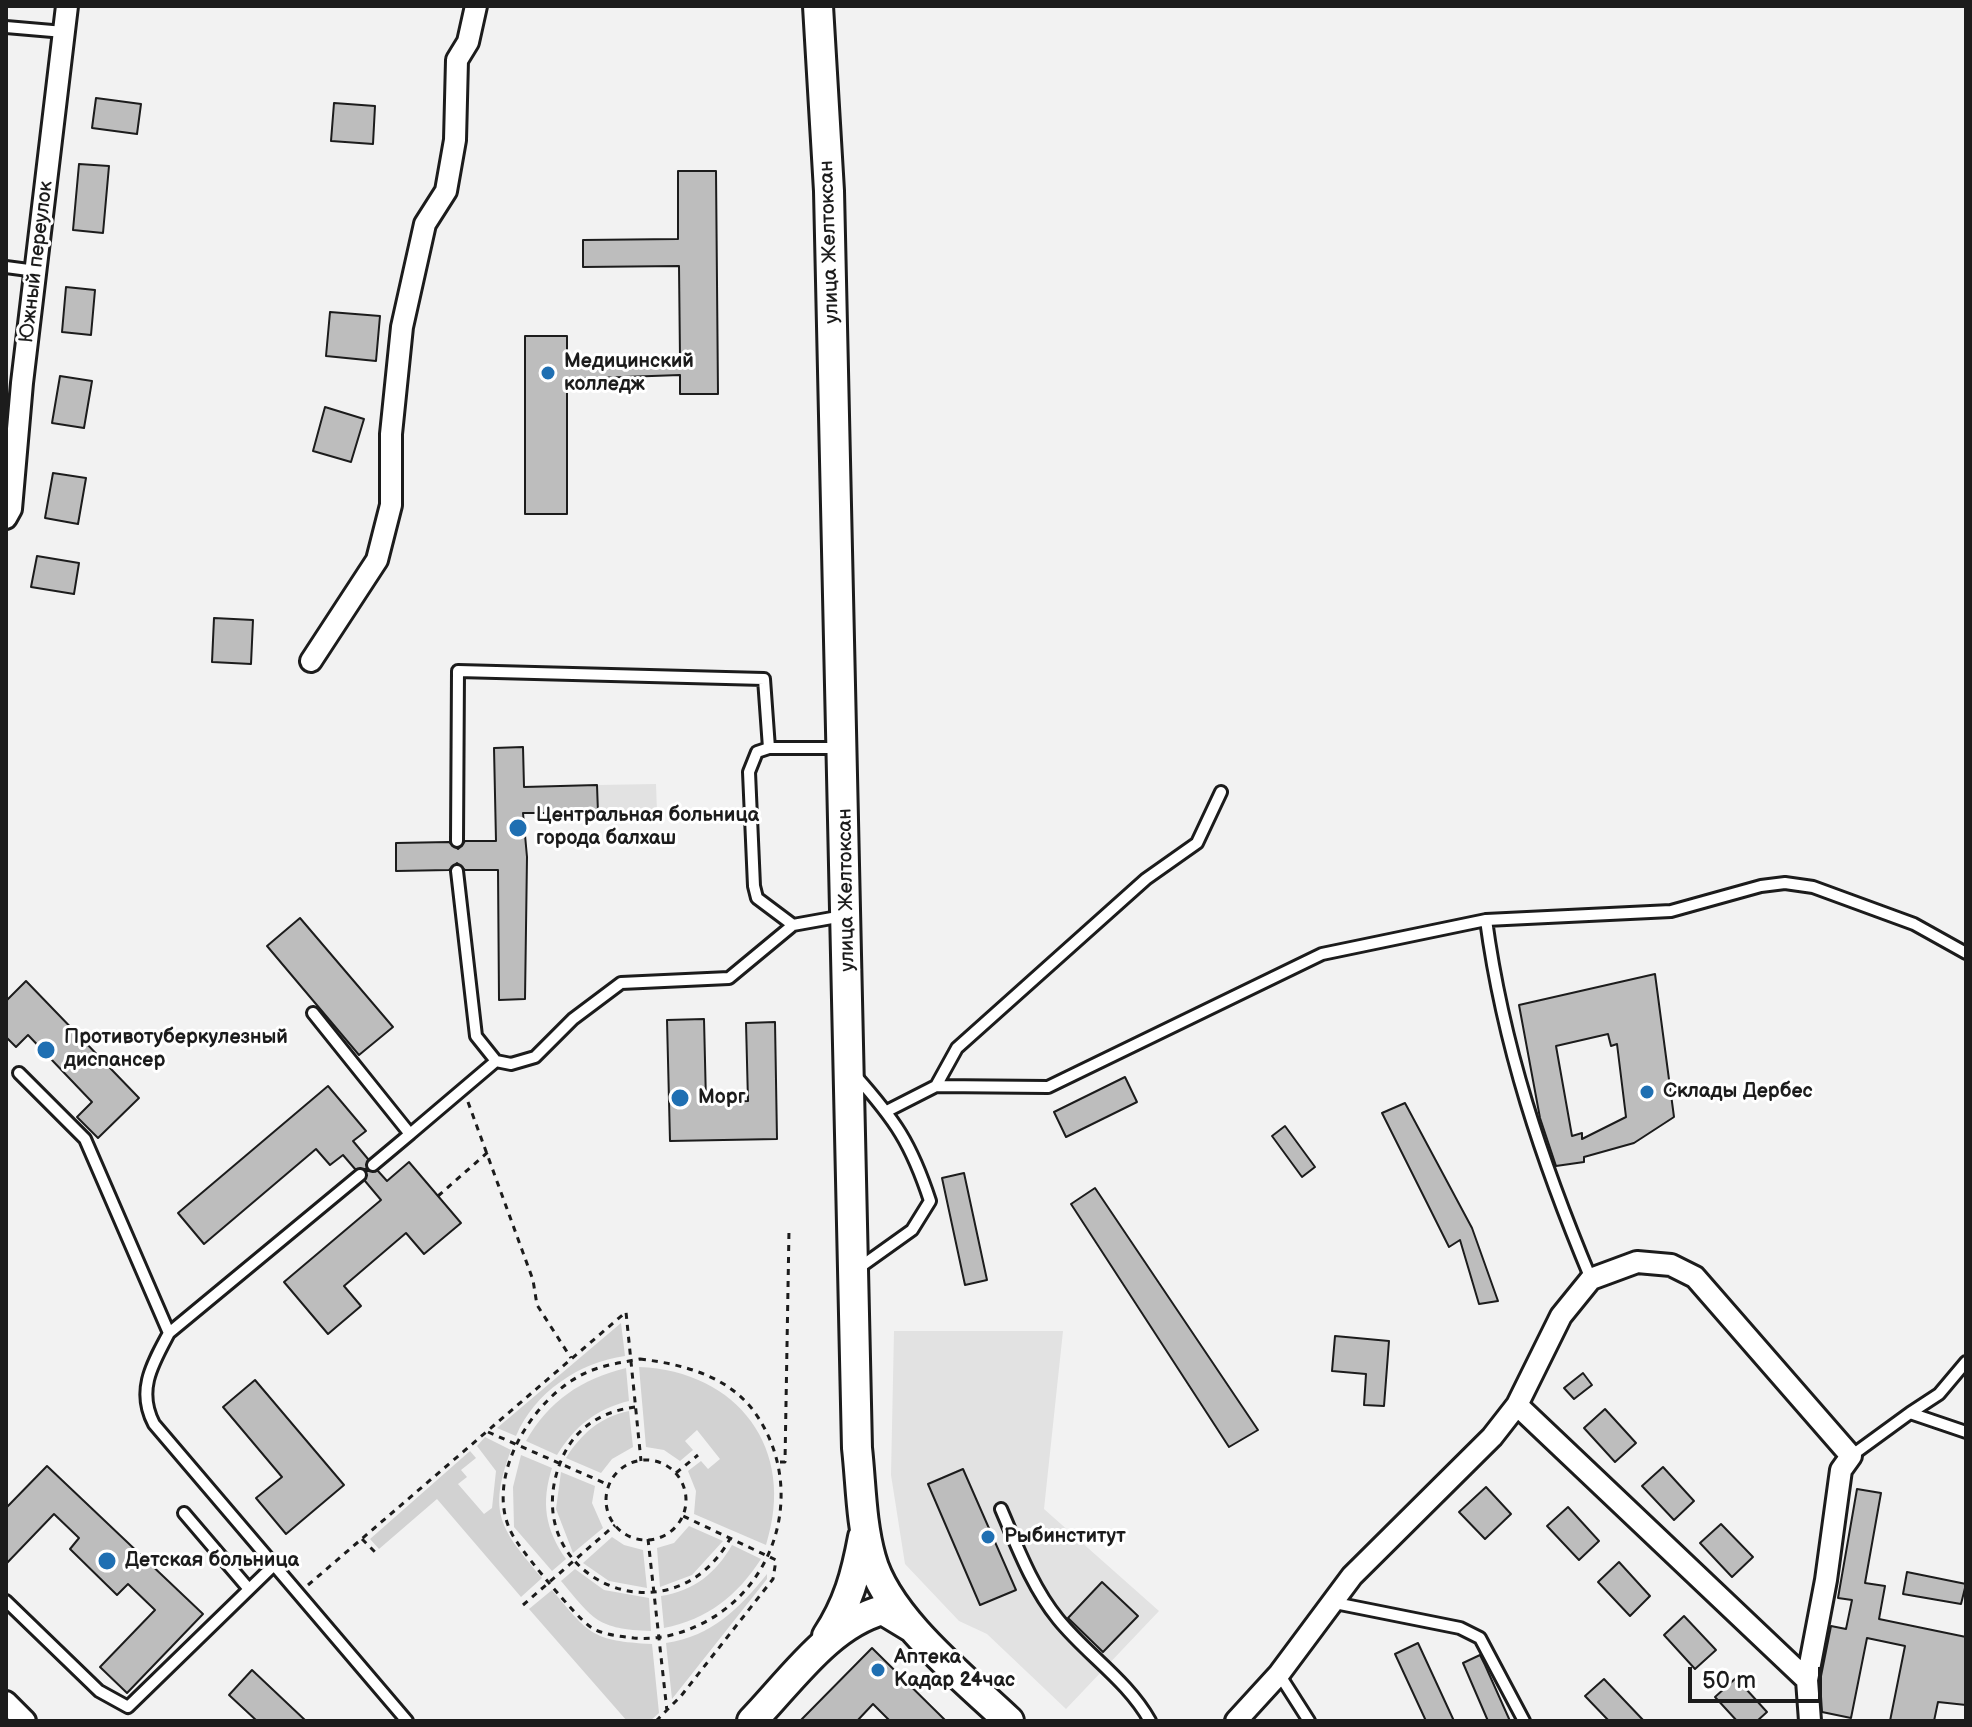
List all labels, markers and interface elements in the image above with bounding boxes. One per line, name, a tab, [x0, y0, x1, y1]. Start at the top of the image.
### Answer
street label: улица Желтоксан	[815, 160, 845, 324]
street label: Южный переулок	[15, 180, 59, 344]
place label: Медицинский колледж	[564, 350, 694, 397]
marker: Медицинский колледж	[539, 364, 557, 382]
place label: Центральная больница города балхаш	[536, 804, 759, 851]
street label: улица Желтоксан	[834, 808, 860, 972]
marker: Центральная больница города балхаш	[507, 817, 529, 839]
place label: Противотуберкулезный диспансер	[64, 1026, 288, 1073]
marker: Противотуберкулезный диспансер	[35, 1039, 57, 1061]
place label: Склады Дербес	[1663, 1080, 1813, 1104]
marker: Склады Дербес	[1638, 1083, 1656, 1101]
place label: Морг	[698, 1086, 746, 1110]
marker: Морг	[669, 1087, 691, 1109]
place label: Рыбинститут	[1004, 1525, 1126, 1549]
marker: Рыбинститут	[979, 1528, 997, 1546]
place label: Детская больница	[125, 1549, 299, 1573]
marker: Детская больница	[96, 1550, 118, 1572]
place label: Аптека Кадар 24час	[894, 1646, 1015, 1693]
scale bar	[1692, 1651, 1826, 1701]
marker: Аптека Кадар 24час	[869, 1661, 887, 1679]
text: 50 m	[1702, 1666, 1756, 1695]

